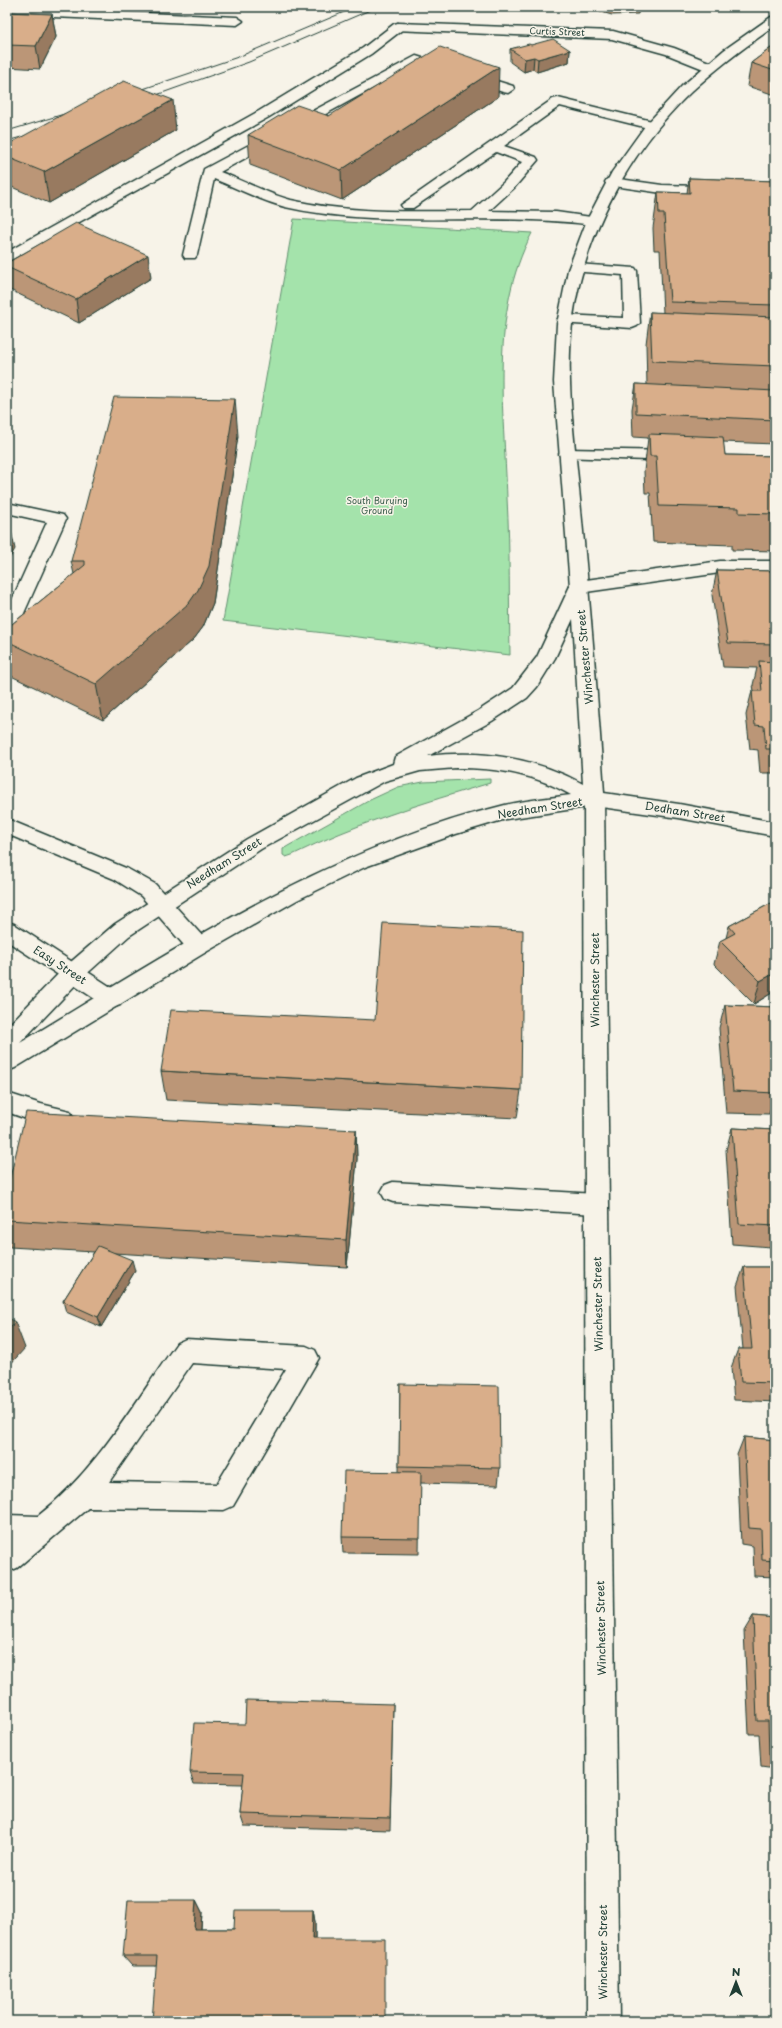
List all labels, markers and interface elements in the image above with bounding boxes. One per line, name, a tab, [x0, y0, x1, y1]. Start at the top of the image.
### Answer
street label: Curtis Street	[529, 23, 585, 39]
park label: South Burying Ground	[346, 493, 408, 517]
street label: Winchester Street	[572, 608, 597, 705]
street label: Needham Street	[496, 792, 584, 823]
street label: Dedham Street	[644, 797, 727, 826]
street label: Needham Street	[183, 832, 265, 893]
street label: Winchester Street	[586, 932, 603, 1028]
street label: Easy Street	[30, 941, 91, 988]
street label: Winchester Street	[588, 1256, 607, 1352]
street label: Winchester Street	[591, 1580, 610, 1676]
street label: Winchester Street	[594, 1904, 611, 2000]
north arrow	[716, 1962, 756, 2002]
text: N	[732, 1963, 741, 1980]

